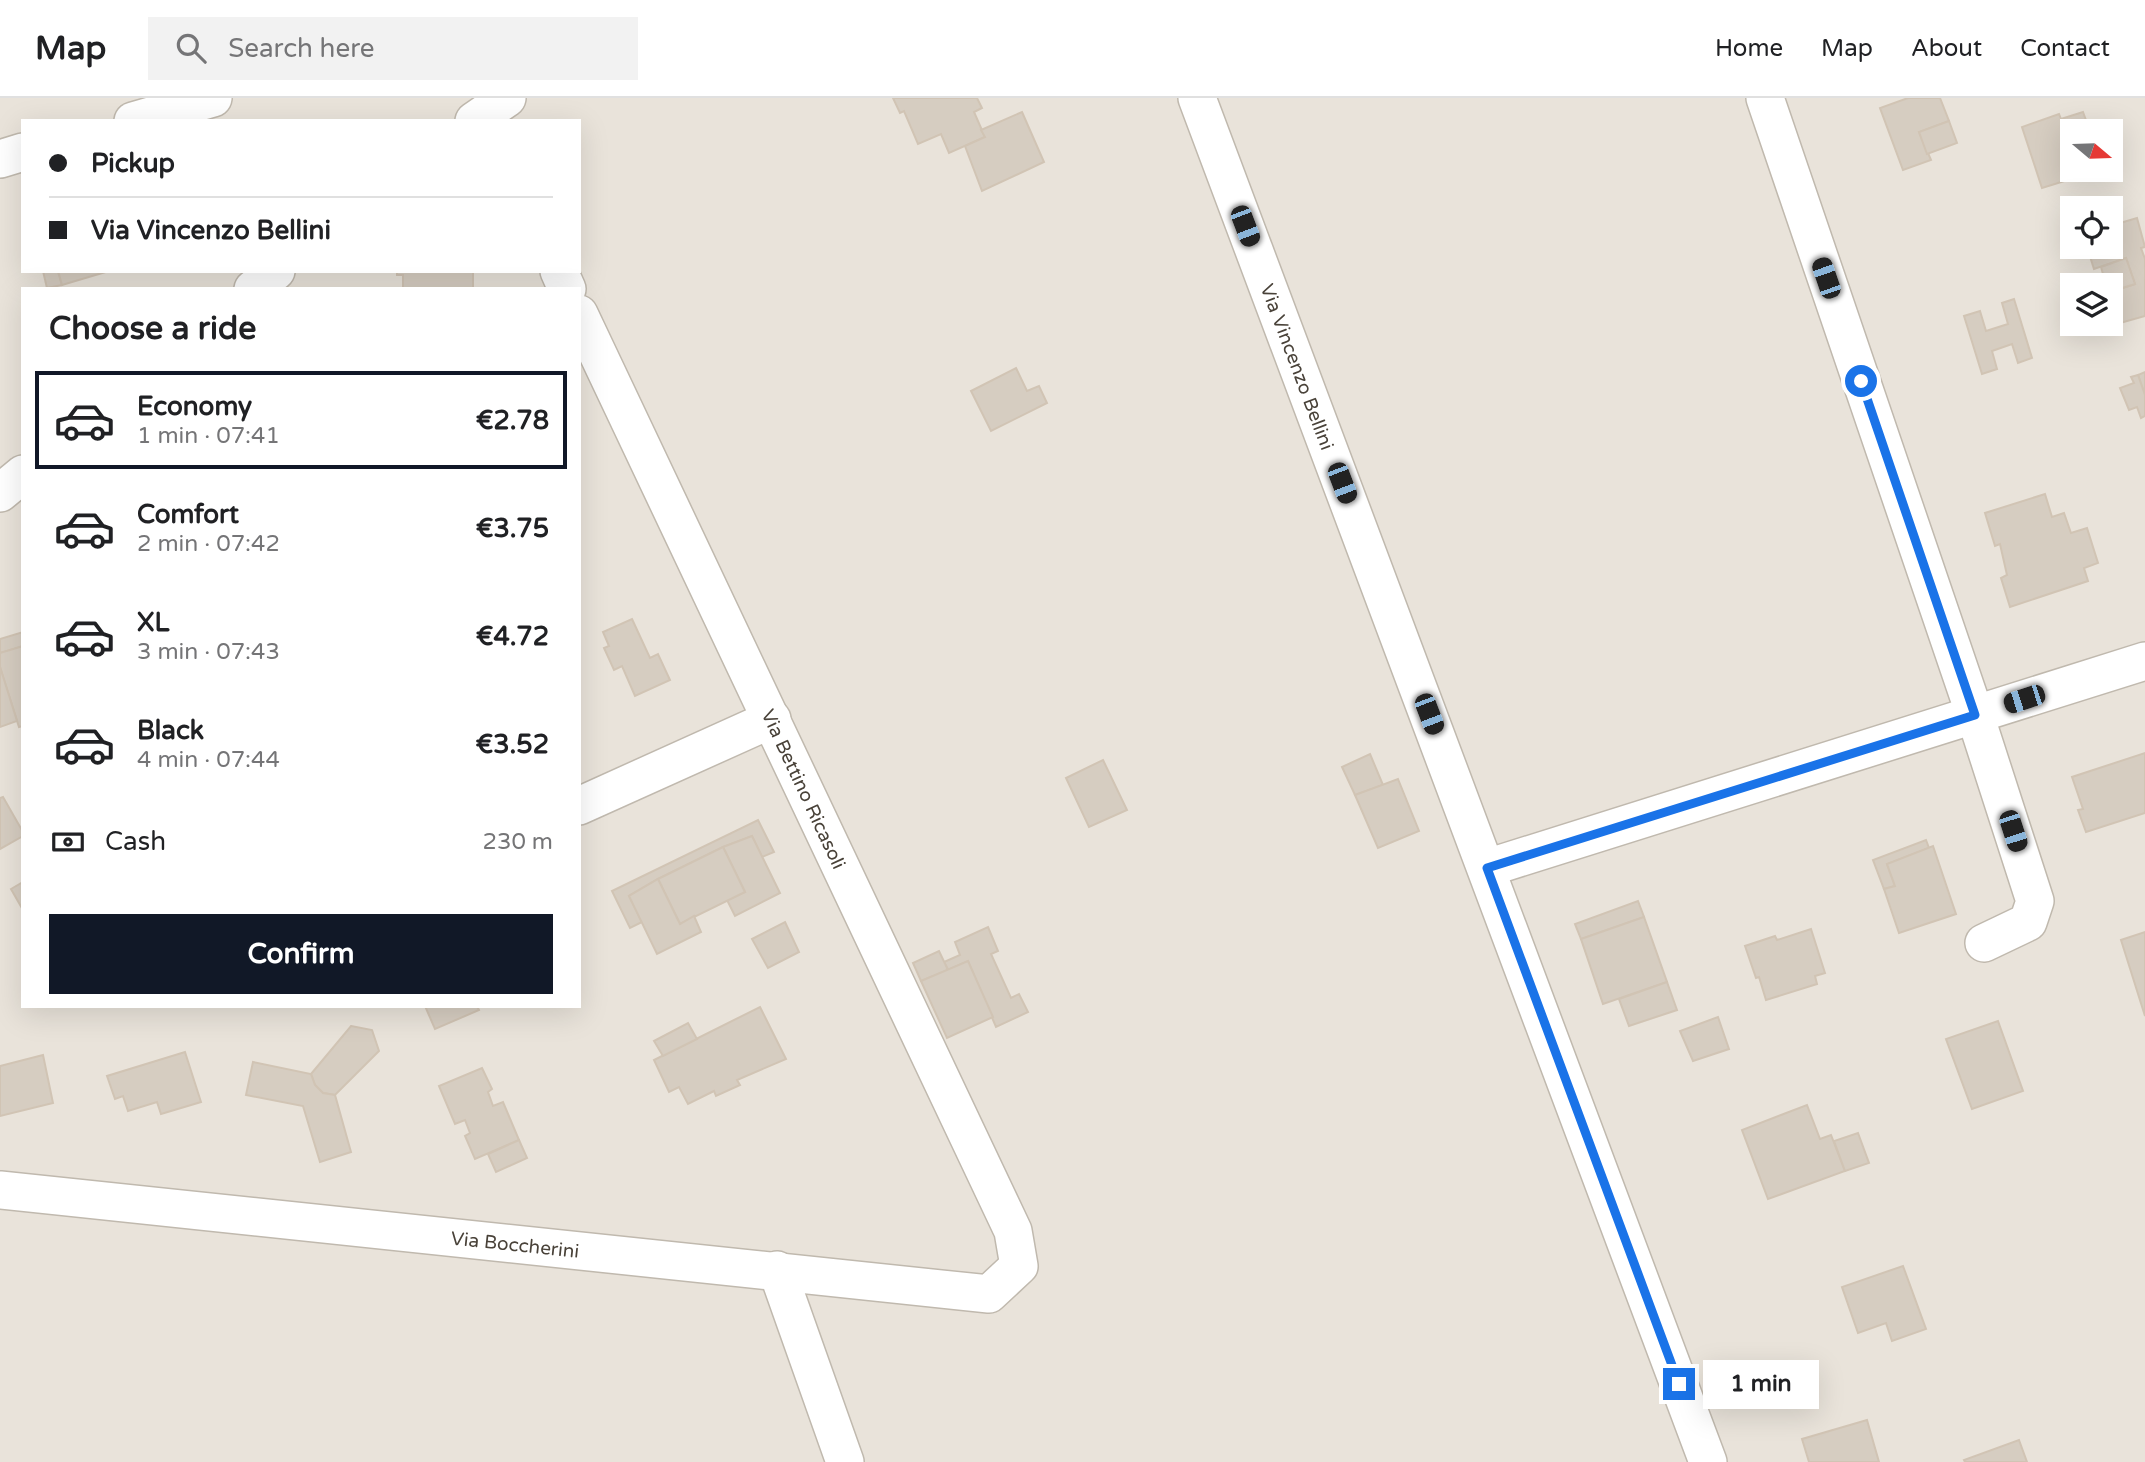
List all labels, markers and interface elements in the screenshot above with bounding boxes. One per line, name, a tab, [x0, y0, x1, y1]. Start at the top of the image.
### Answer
search box	[148, 17, 638, 80]
text: Map	[35, 29, 106, 68]
icon: search	[172, 29, 210, 67]
text: Search here	[228, 33, 374, 64]
text: Home	[1715, 34, 1783, 63]
text: Map	[1821, 34, 1873, 63]
text: About	[1911, 34, 1982, 63]
text: Contact	[2020, 34, 2110, 63]
north arrow	[2060, 119, 2123, 182]
map controls	[2060, 119, 2123, 336]
text: Pickup	[91, 148, 175, 179]
button: locate	[2060, 196, 2123, 259]
car	[1228, 203, 1263, 249]
text: Via Vincenzo Bellini	[91, 215, 331, 246]
car	[1810, 255, 1843, 301]
button: layers	[2060, 273, 2123, 336]
street label: Via Vincenzo Bellini	[1256, 281, 1338, 453]
text: Choose a ride	[49, 310, 256, 348]
route start	[1845, 365, 1877, 397]
icon: car	[53, 389, 116, 452]
text: Economy	[137, 391, 252, 422]
text: €2.78	[476, 405, 549, 436]
text: 1 min · 07:41	[137, 422, 280, 450]
car	[1325, 460, 1360, 506]
icon: car	[53, 497, 116, 560]
text: Comfort	[137, 499, 239, 530]
text: €3.75	[476, 513, 549, 544]
text: 2 min · 07:42	[137, 530, 280, 558]
icon: car	[53, 605, 116, 668]
text: XL	[137, 607, 169, 638]
text: €4.72	[476, 621, 549, 652]
text: 3 min · 07:43	[137, 638, 280, 666]
car	[2001, 683, 2048, 715]
car	[1412, 691, 1447, 737]
street label: Via Bettino Ricasoli	[756, 706, 850, 873]
icon: car	[53, 713, 116, 776]
text: Black	[137, 715, 204, 746]
text: €3.52	[476, 729, 549, 760]
text: 4 min · 07:44	[137, 746, 280, 774]
car	[1997, 808, 2030, 854]
icon: cash	[49, 823, 87, 861]
text: Cash	[105, 826, 166, 857]
text: 230 m	[483, 828, 553, 856]
button: Confirm	[49, 914, 553, 994]
street label: Via Boccherini	[450, 1227, 580, 1263]
callout: 1 min	[1704, 1360, 1819, 1408]
route end	[1663, 1368, 1695, 1400]
text: 1 min	[1730, 1370, 1792, 1398]

